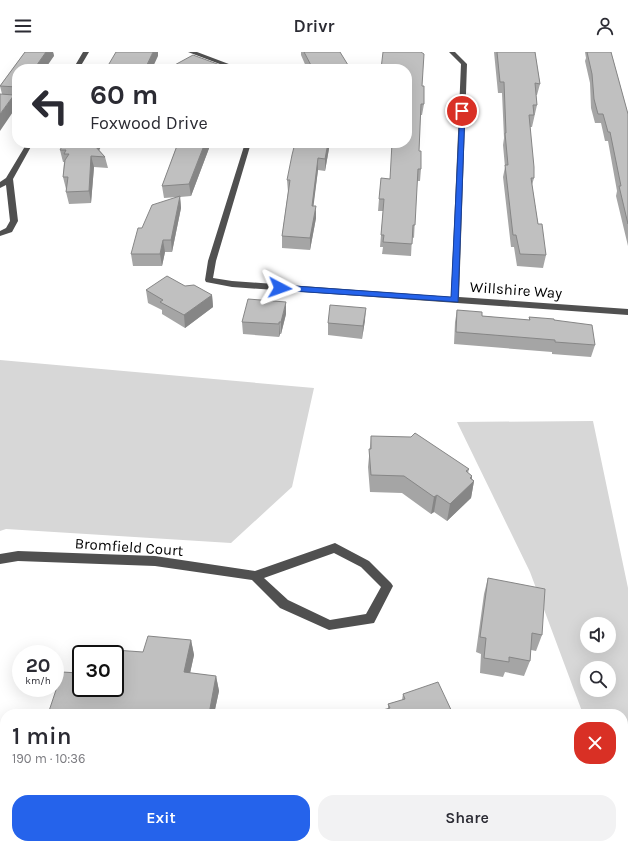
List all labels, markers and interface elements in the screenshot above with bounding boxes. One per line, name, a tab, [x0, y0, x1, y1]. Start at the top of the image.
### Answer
icon: menu	[12, 15, 34, 37]
text: Drivr	[293, 15, 335, 37]
icon: person	[594, 15, 616, 37]
text: 60 m	[90, 78, 158, 111]
icon: left	[24, 80, 76, 132]
pin	[445, 94, 479, 128]
icon: arrive	[451, 100, 473, 122]
text: Foxwood Drive	[90, 112, 208, 134]
position arrow	[259, 267, 301, 309]
street label: Willshire Way	[469, 278, 563, 302]
street label: Bromfield Court	[74, 534, 184, 560]
map controls	[580, 617, 616, 697]
button: sound	[580, 617, 616, 653]
speed limit sign: 30	[72, 645, 124, 697]
text: 20	[26, 654, 50, 677]
button: search	[580, 661, 616, 697]
text: km/h	[25, 675, 51, 687]
text: 1 min	[12, 722, 72, 750]
button: close	[574, 722, 616, 764]
text: 190 m · 10:36	[12, 751, 85, 766]
button: Exit	[12, 795, 310, 841]
button: Share	[318, 795, 616, 841]

